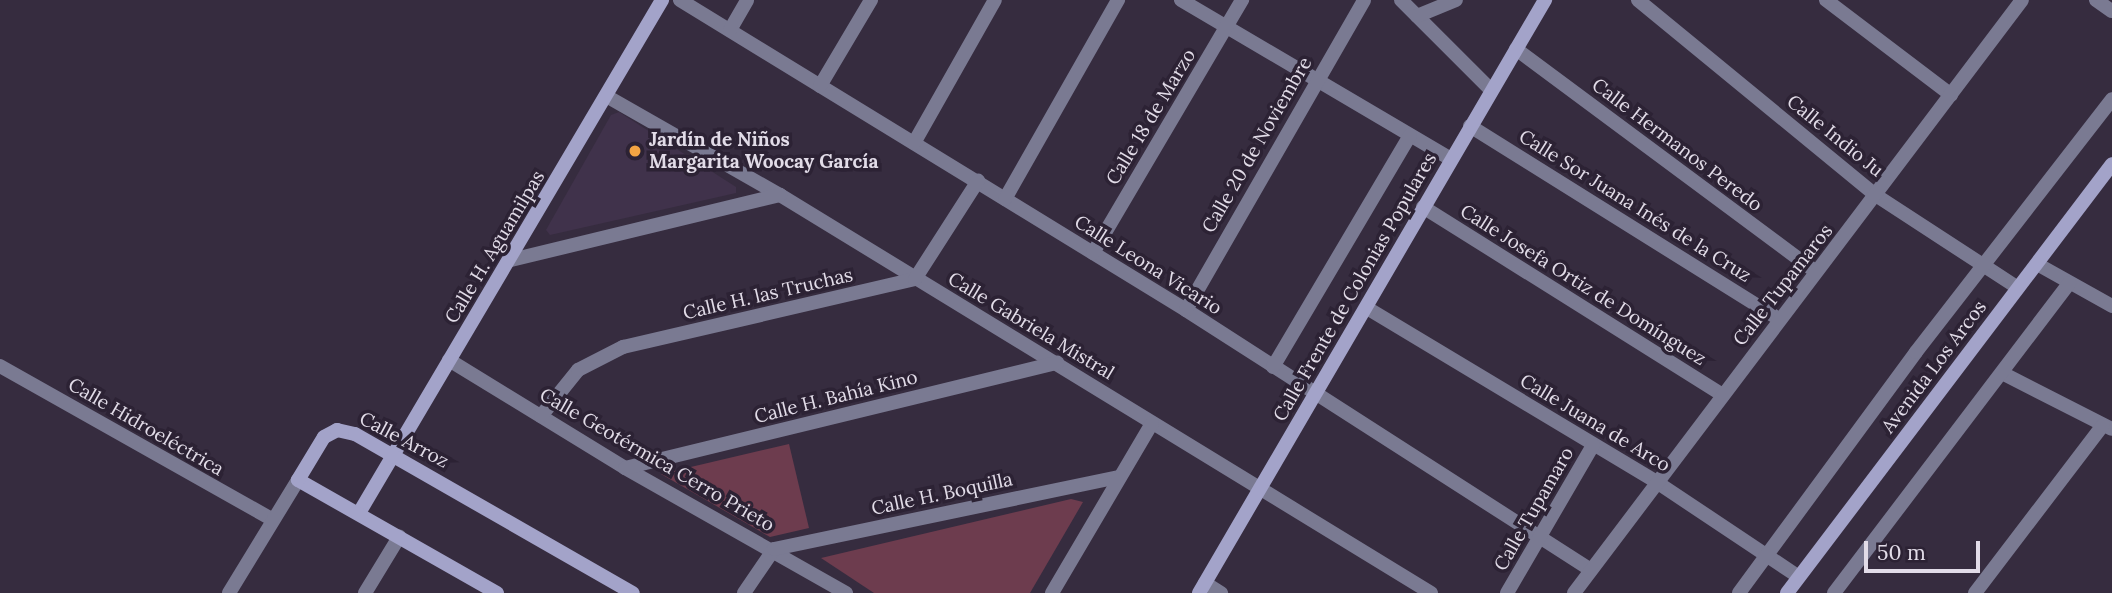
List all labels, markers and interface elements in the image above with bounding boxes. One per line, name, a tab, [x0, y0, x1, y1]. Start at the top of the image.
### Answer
street label: Calle 18 de Marzo	[1102, 45, 1200, 189]
street label: Calle 20 de Noviembre	[1197, 53, 1317, 237]
street label: Calle Hermanos Peredo	[1587, 74, 1767, 216]
street label: Calle Indio Ju	[1782, 90, 1888, 182]
street label: Calle Sor Juana Inés de la Cruz	[1515, 125, 1755, 287]
place label: Jardín de Niños Margarita Woocay García	[649, 129, 879, 173]
marker: Jardín de Niños Margarita Woocay García	[627, 143, 643, 159]
street label: Calle Frente de Colonias Populares	[1269, 149, 1441, 425]
street label: Calle H. Aguamilpas	[440, 166, 550, 328]
street label: Calle Josefa Ortiz de Domínguez	[1456, 200, 1710, 370]
street label: Calle Leona Vicario	[1070, 210, 1226, 320]
street label: Calle Tupamaros	[1728, 220, 1838, 350]
street label: Calle H. las Truchas	[681, 263, 855, 325]
street label: Calle Gabriela Mistral	[944, 267, 1118, 385]
street label: Avenida Los Arcos	[1877, 296, 1991, 438]
street label: Calle H. Bahía Kino	[752, 366, 920, 428]
street label: Calle Juana de Arco	[1516, 369, 1674, 477]
street label: Calle Hidroeléctrica	[64, 373, 228, 481]
street label: Calle Geotérmica Cerro Prieto	[536, 383, 778, 537]
street label: Calle Arroz	[355, 407, 453, 473]
street label: Calle Tupamaro	[1489, 443, 1579, 575]
street label: Calle H. Boquilla	[869, 468, 1015, 520]
scale bar	[1867, 526, 1982, 570]
text: 50 m	[1877, 539, 1926, 566]

